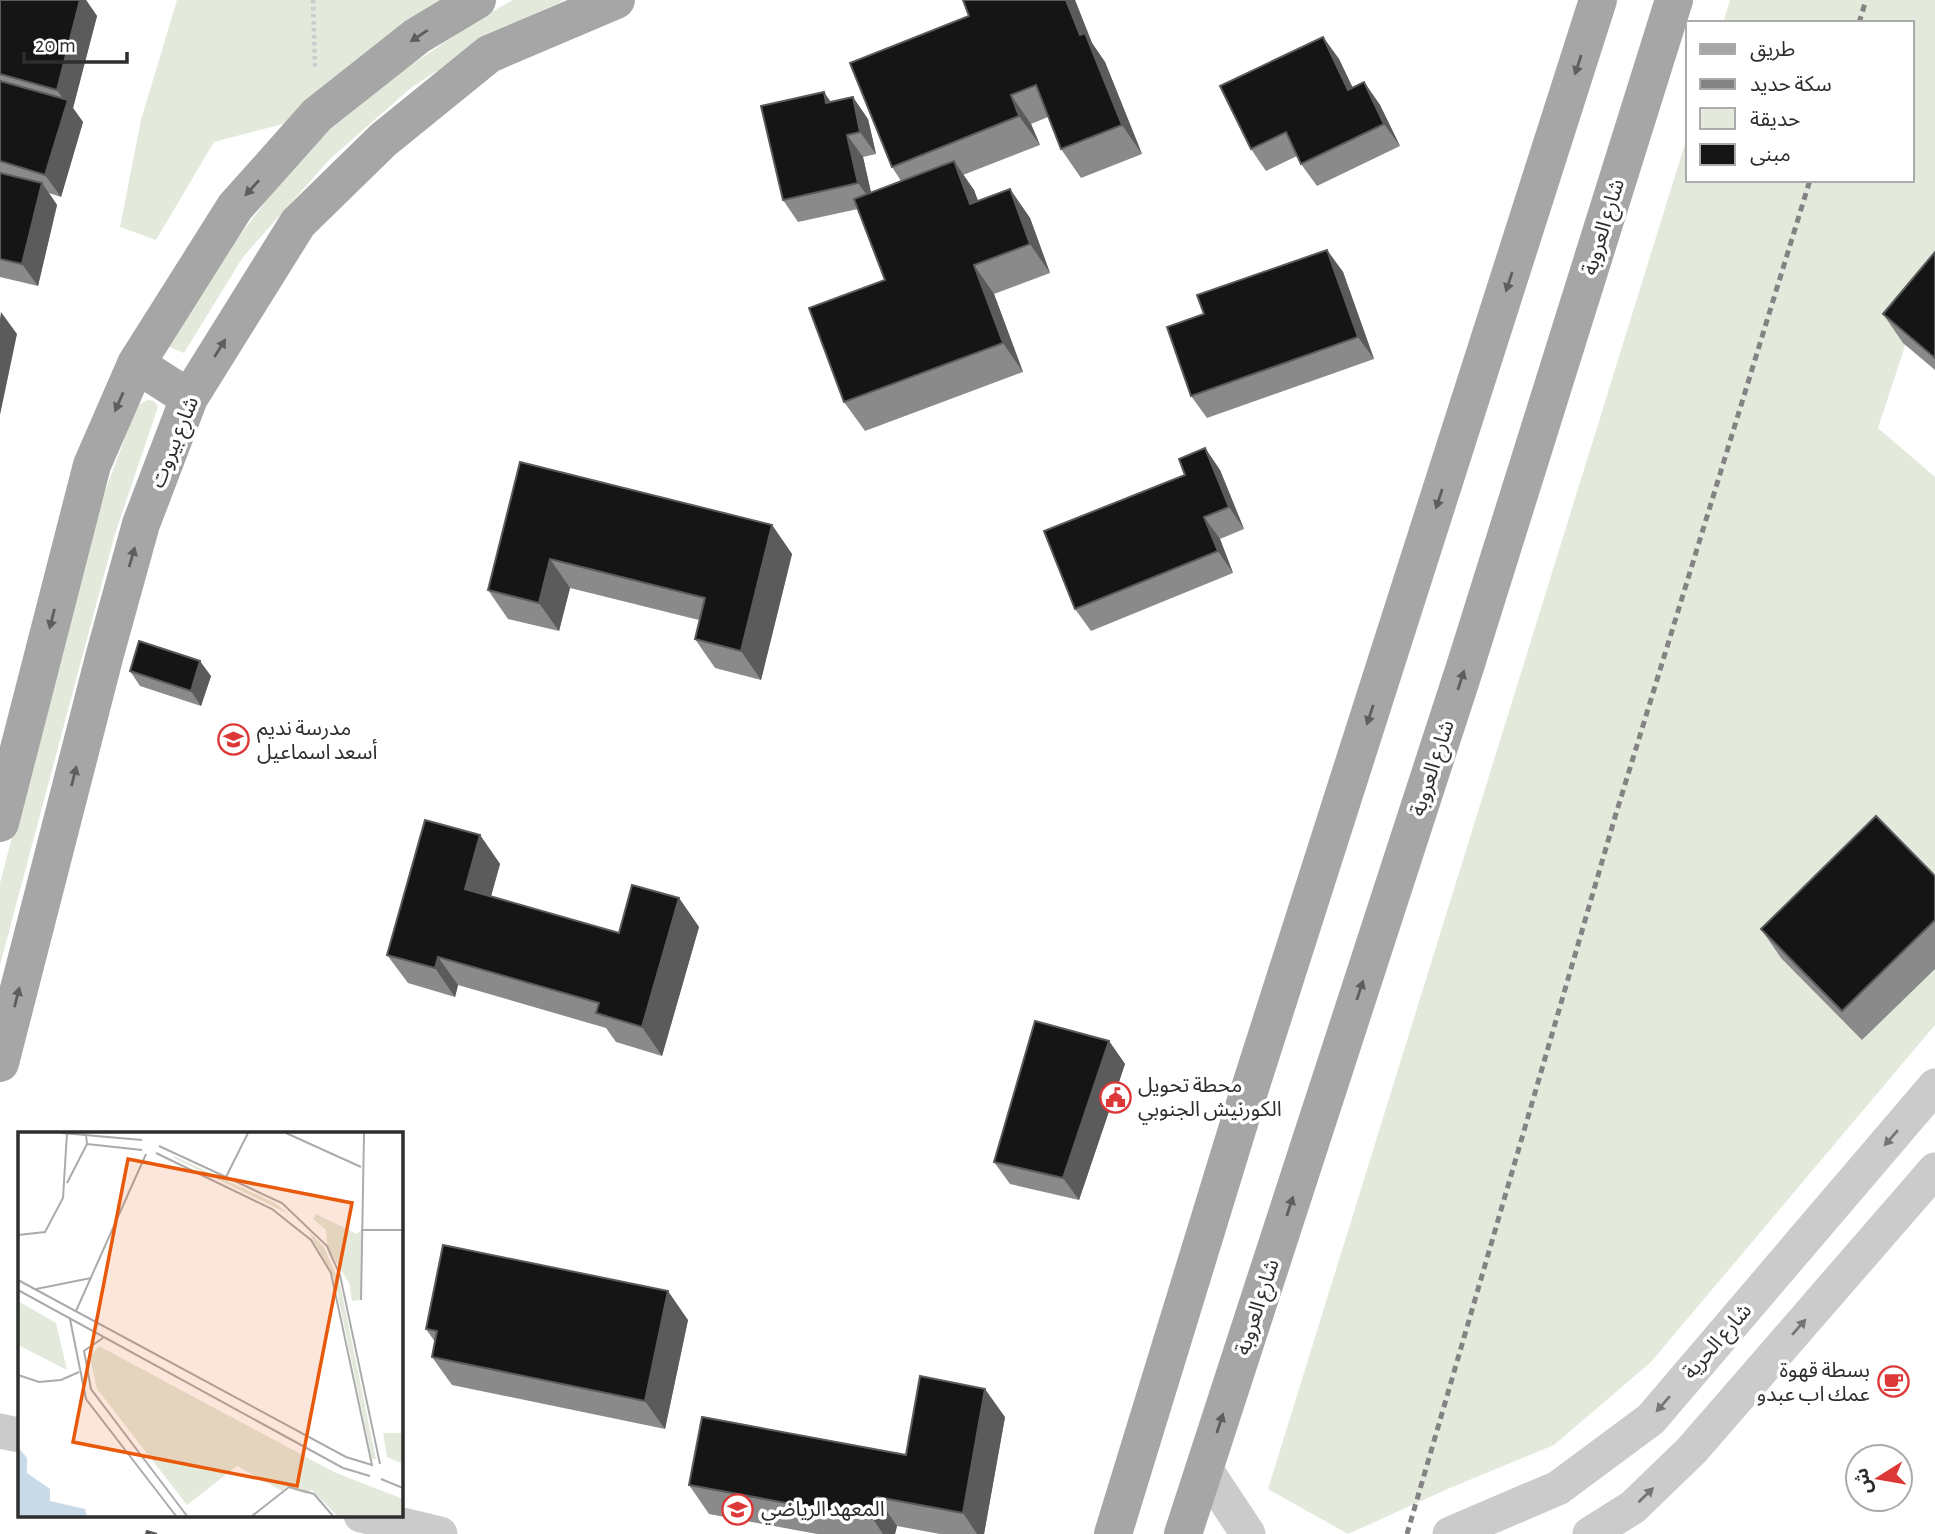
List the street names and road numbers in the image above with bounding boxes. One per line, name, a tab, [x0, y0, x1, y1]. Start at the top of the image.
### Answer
street label: شارع العروبة	[1579, 177, 1632, 279]
street label: شارع بيروت	[147, 394, 206, 492]
street label: شارع العروبة	[1407, 718, 1462, 820]
street label: شارع العروبة	[1232, 1257, 1287, 1359]
street label: شارع الحرية	[1679, 1300, 1759, 1386]

